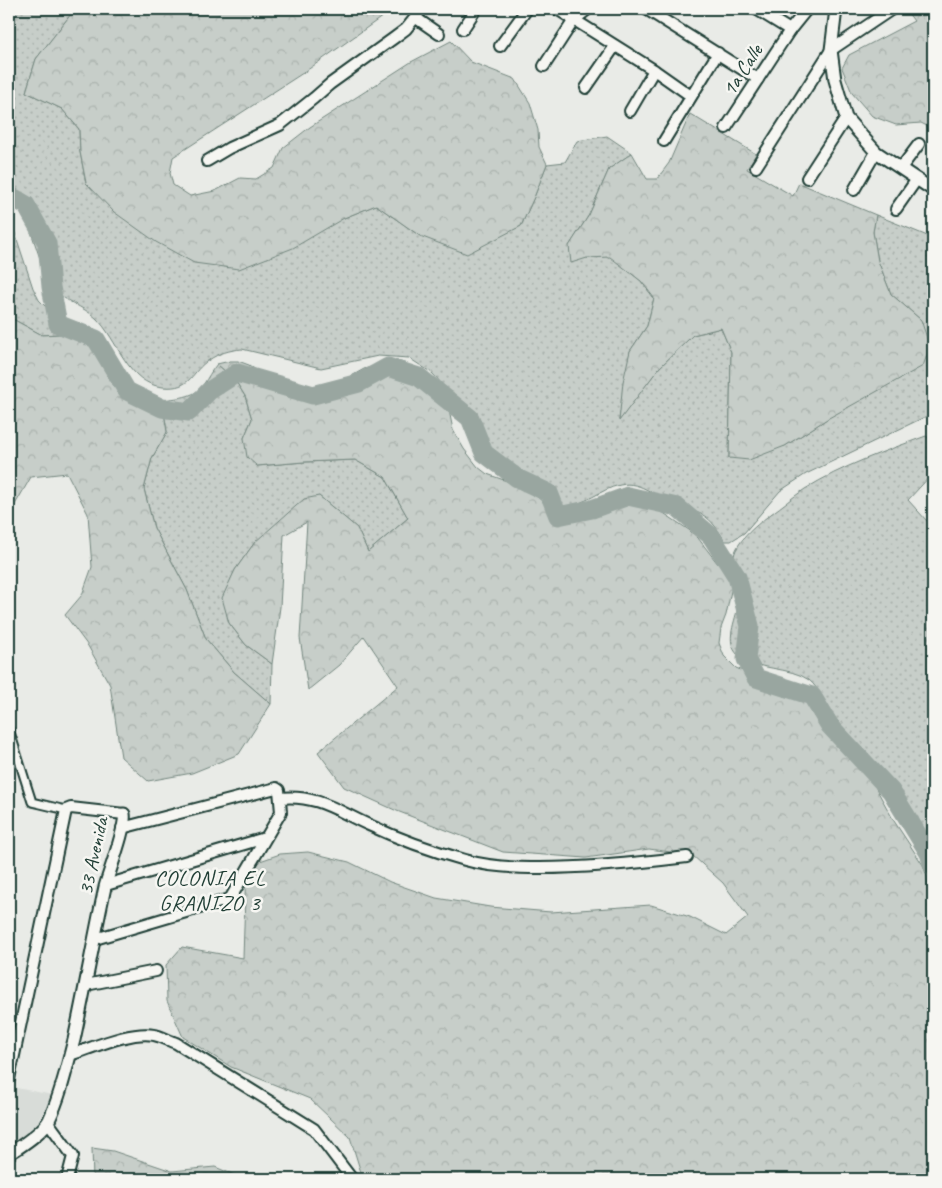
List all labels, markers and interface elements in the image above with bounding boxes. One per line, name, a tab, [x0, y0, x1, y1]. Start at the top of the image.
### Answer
street label: 1a Calle	[716, 38, 769, 101]
street label: 33 Avenida	[72, 813, 114, 897]
district label: COLONIA EL GRANIZO 3	[155, 864, 265, 917]

